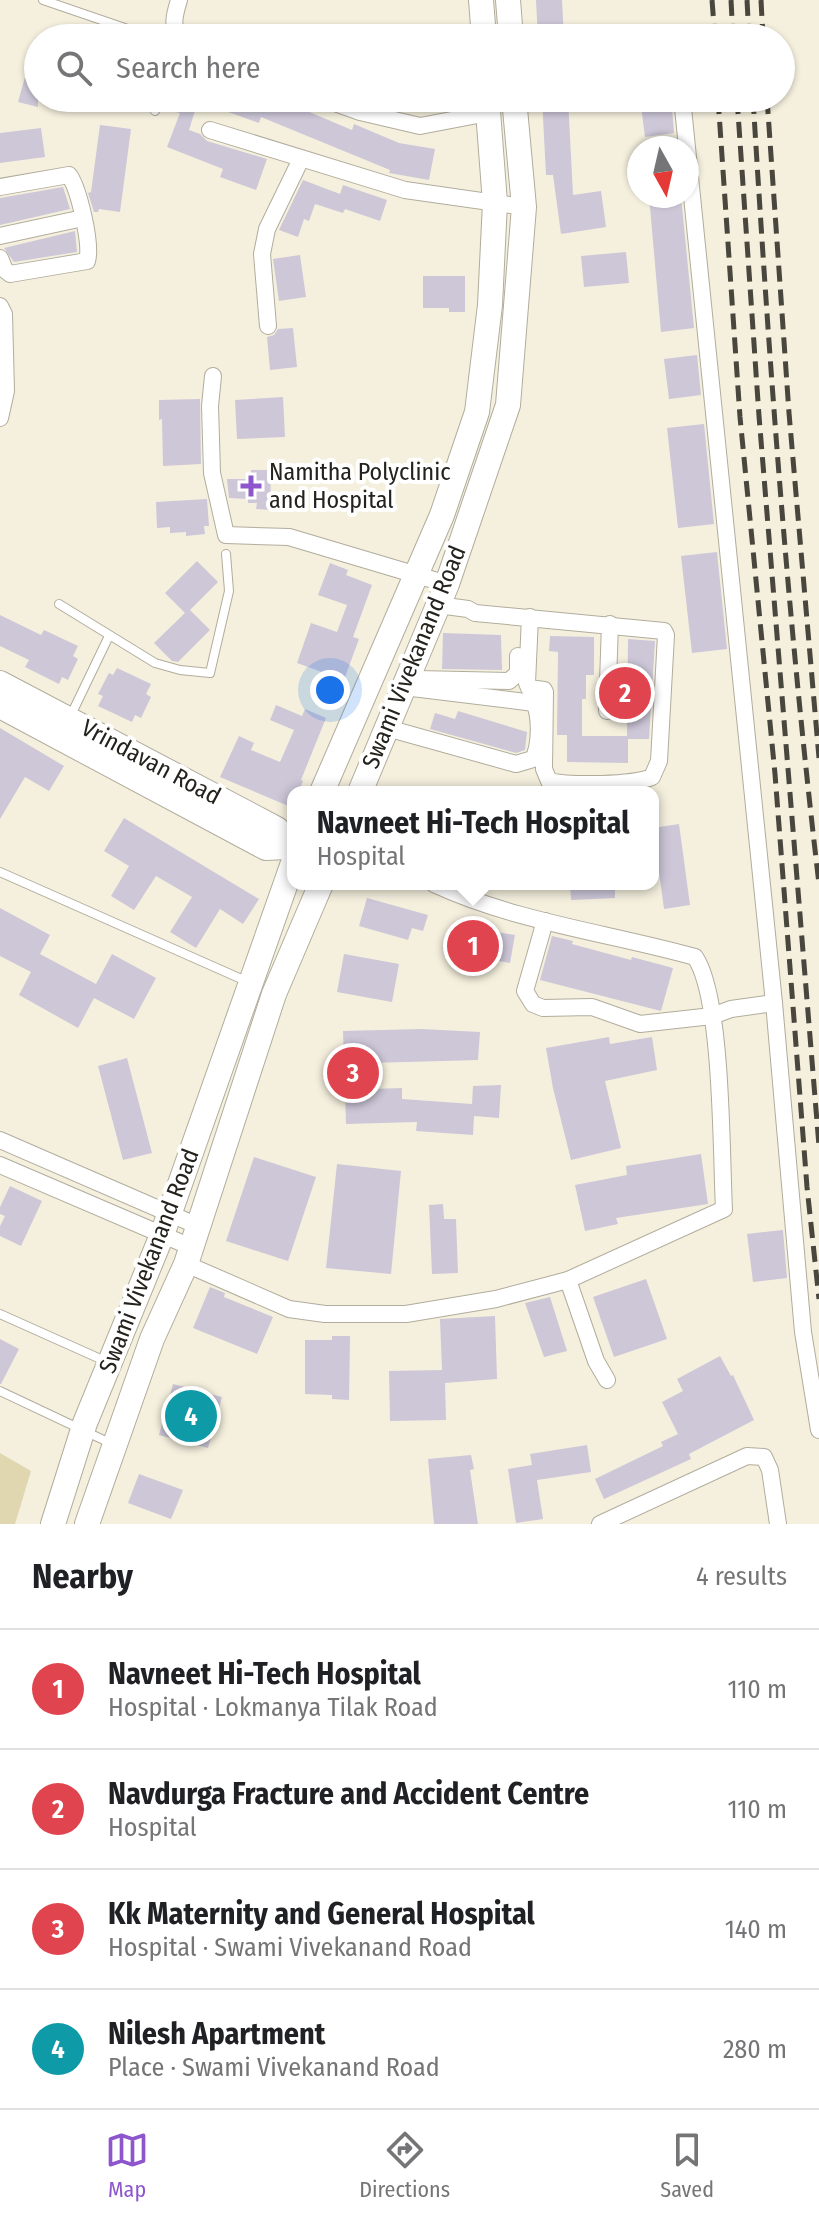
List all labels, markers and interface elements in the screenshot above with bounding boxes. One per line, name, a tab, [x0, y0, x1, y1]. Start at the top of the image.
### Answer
search box	[24, 24, 795, 112]
icon: search	[52, 46, 96, 90]
text: Search here	[116, 50, 261, 86]
north arrow	[627, 136, 699, 208]
place label: Namitha Polyclinic and Hospital	[269, 458, 451, 514]
marker: Namitha Polyclinic and Hospital	[240, 475, 262, 497]
street label: Swami Vivekanand Road	[356, 542, 472, 772]
pin: 2	[599, 663, 651, 723]
your location	[310, 670, 350, 710]
street label: Vrindavan Road	[77, 714, 225, 810]
popup	[287, 786, 659, 890]
text: Navneet Hi-Tech Hospital	[317, 805, 629, 841]
text: Hospital	[317, 841, 405, 872]
pin: 1	[447, 916, 499, 976]
pin: 3	[327, 1043, 379, 1103]
street label: Swami Vivekanand Road	[93, 1145, 205, 1377]
pin: 4	[165, 1386, 217, 1446]
text: Nearby	[32, 1556, 133, 1597]
text: 4 results	[696, 1561, 787, 1592]
text: Navneet Hi-Tech Hospital	[108, 1656, 421, 1692]
text: 1	[53, 1674, 64, 1705]
text: 110 m	[727, 1674, 787, 1705]
text: Hospital · Lokmanya Tilak Road	[108, 1692, 438, 1723]
text: Navdurga Fracture and Accident Centre	[108, 1776, 589, 1812]
text: 2	[52, 1794, 64, 1825]
text: 110 m	[727, 1794, 787, 1825]
text: Hospital	[108, 1812, 197, 1843]
text: Kk Maternity and General Hospital	[108, 1896, 535, 1932]
text: 3	[52, 1914, 64, 1945]
text: 140 m	[725, 1914, 787, 1945]
text: Hospital · Swami Vivekanand Road	[108, 1932, 472, 1963]
text: Nilesh Apartment	[108, 2016, 325, 2052]
text: 4	[51, 2034, 65, 2065]
text: 280 m	[723, 2034, 787, 2065]
text: Place · Swami Vivekanand Road	[108, 2052, 440, 2083]
tab: Map	[105, 2128, 149, 2203]
tab: Directions	[359, 2128, 450, 2203]
tab: Saved	[660, 2128, 714, 2203]

